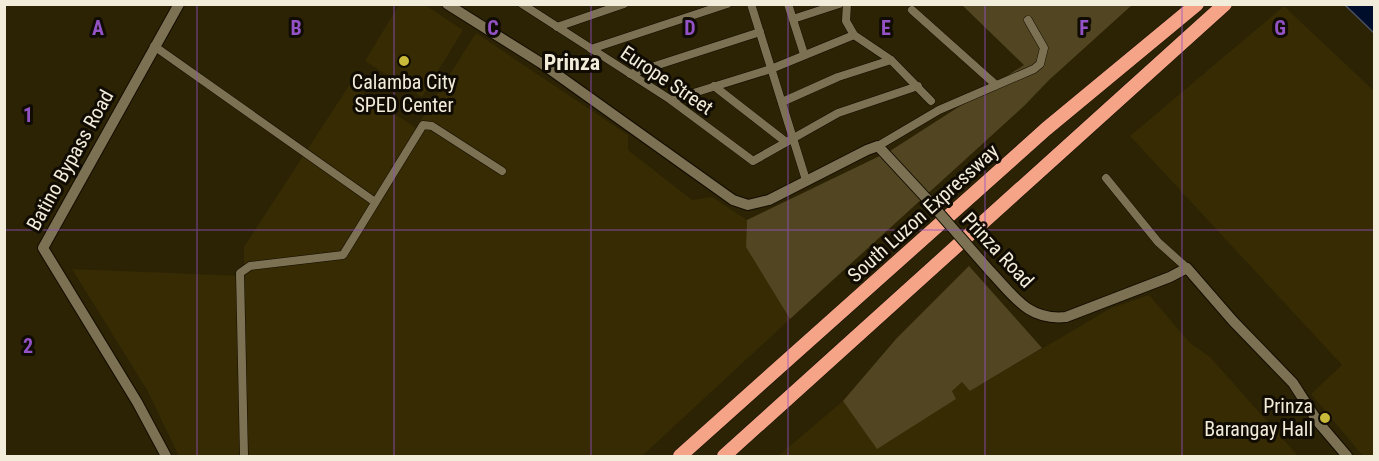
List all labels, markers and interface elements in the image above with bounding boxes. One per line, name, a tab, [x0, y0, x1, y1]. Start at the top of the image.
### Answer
text: A	[92, 16, 104, 40]
text: B	[290, 16, 302, 40]
text: C	[487, 16, 499, 40]
text: D	[684, 16, 696, 40]
text: E	[881, 16, 891, 40]
text: F	[1079, 16, 1089, 40]
text: G	[1274, 16, 1286, 40]
street label: Europe Street	[616, 40, 718, 120]
district label: Prinza	[544, 50, 600, 75]
marker: Calamba City SPED Center	[397, 54, 411, 68]
place label: Calamba City SPED Center	[352, 70, 456, 117]
street label: Batino Bypass Road	[21, 86, 119, 234]
text: 1	[23, 103, 33, 127]
street label: South Luzon Expressway	[843, 139, 1003, 287]
street label: Prinza Road	[957, 207, 1039, 293]
text: 2	[23, 334, 33, 358]
place label: Prinza Barangay Hall	[1204, 394, 1313, 441]
marker: Prinza Barangay Hall	[1318, 411, 1332, 425]

